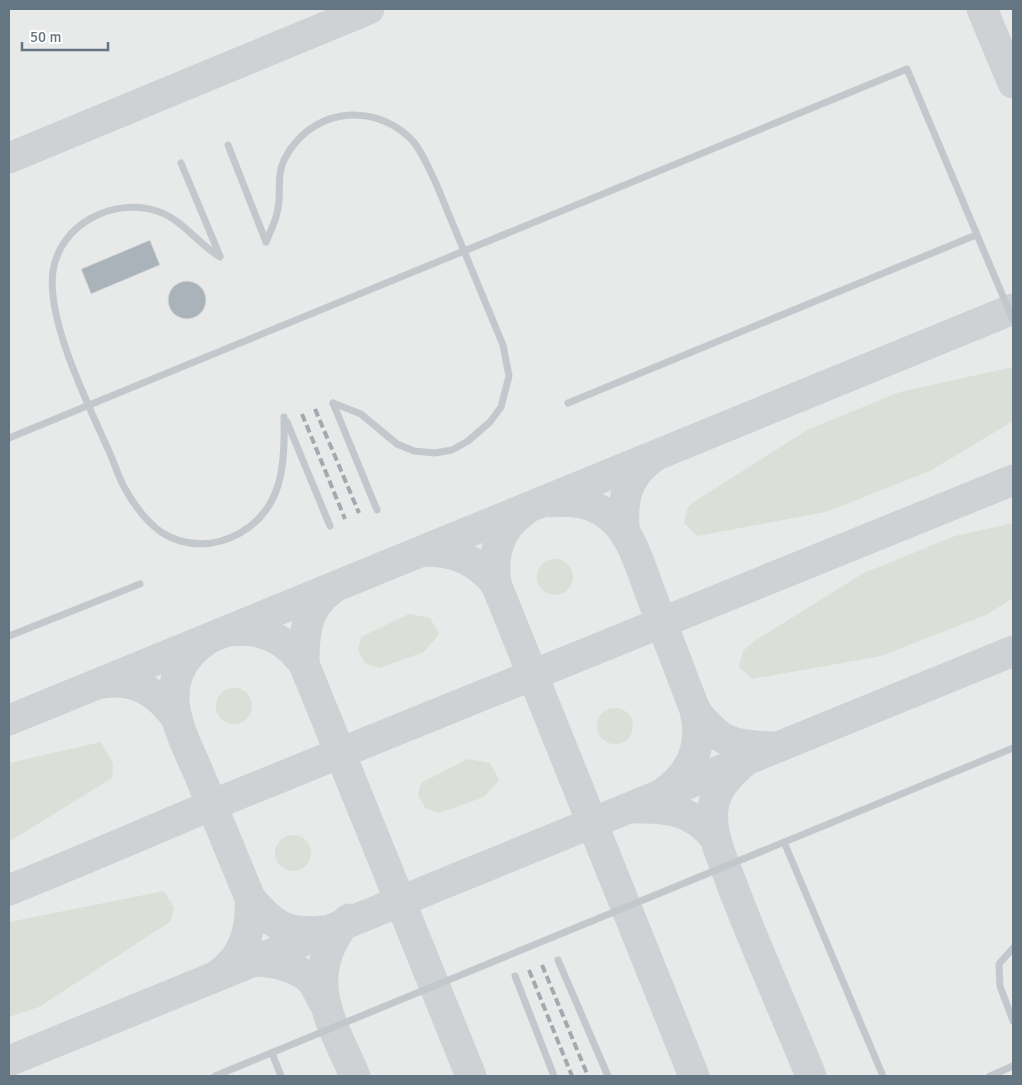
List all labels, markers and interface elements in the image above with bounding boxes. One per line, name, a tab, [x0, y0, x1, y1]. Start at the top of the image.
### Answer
scale bar	[22, 20, 109, 52]
text: 50 m	[30, 28, 61, 46]

